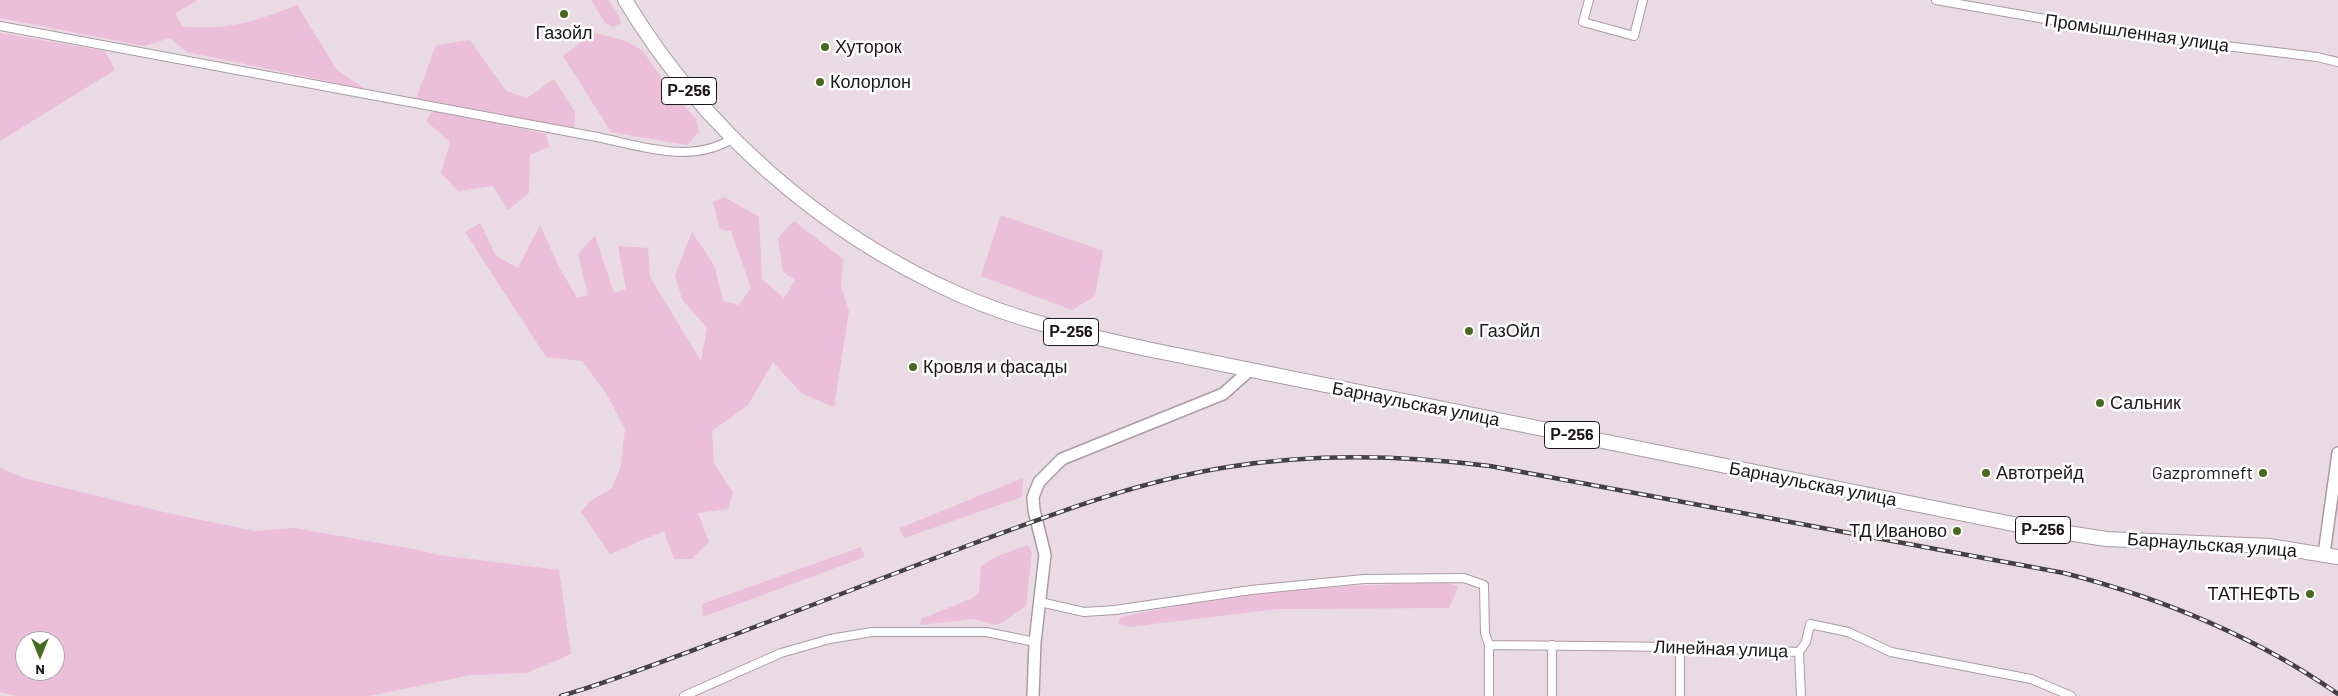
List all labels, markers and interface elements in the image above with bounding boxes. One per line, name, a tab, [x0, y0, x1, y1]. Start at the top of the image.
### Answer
marker: Газойл	[558, 8, 570, 20]
street label: Промышленная улица	[2043, 9, 2231, 57]
place label: Газойл	[535, 22, 593, 44]
place label: Хуторок	[835, 36, 902, 58]
marker: Хуторок	[819, 41, 831, 53]
place label: Колорлон	[830, 71, 911, 93]
marker: Колорлон	[814, 76, 826, 88]
road number: Р-256	[662, 78, 716, 104]
road number: Р-256	[1044, 318, 1098, 346]
place label: ГазОйл	[1479, 320, 1540, 342]
marker: ГазОйл	[1463, 325, 1475, 337]
place label: Кровля и фасады	[923, 356, 1067, 378]
marker: Кровля и фасады	[907, 361, 919, 373]
street label: Барнаульская улица	[1330, 377, 1502, 431]
place label: Сальник	[2110, 392, 2181, 414]
marker: Сальник	[2094, 397, 2106, 409]
road number: Р-256	[1544, 422, 1600, 448]
street label: Барнаульская улица	[1727, 457, 1899, 511]
place label: Автотрейд	[1996, 462, 2084, 484]
place label: Gazpromneft	[2152, 462, 2253, 484]
marker: Автотрейд	[1980, 467, 1992, 479]
marker: Gazpromneft	[2257, 467, 2269, 479]
road number: Р-256	[2016, 516, 2070, 544]
place label: ТД Иваново	[1849, 520, 1947, 542]
marker: ТД Иваново	[1951, 525, 1963, 537]
street label: Барнаульская улица	[2126, 528, 2298, 562]
place label: ТАТНЕФТЬ	[2208, 583, 2300, 605]
marker: ТАТНЕФТЬ	[2304, 588, 2316, 600]
north arrow	[15, 631, 65, 681]
street label: Линейная улица	[1653, 636, 1789, 662]
text: N	[35, 662, 45, 679]

